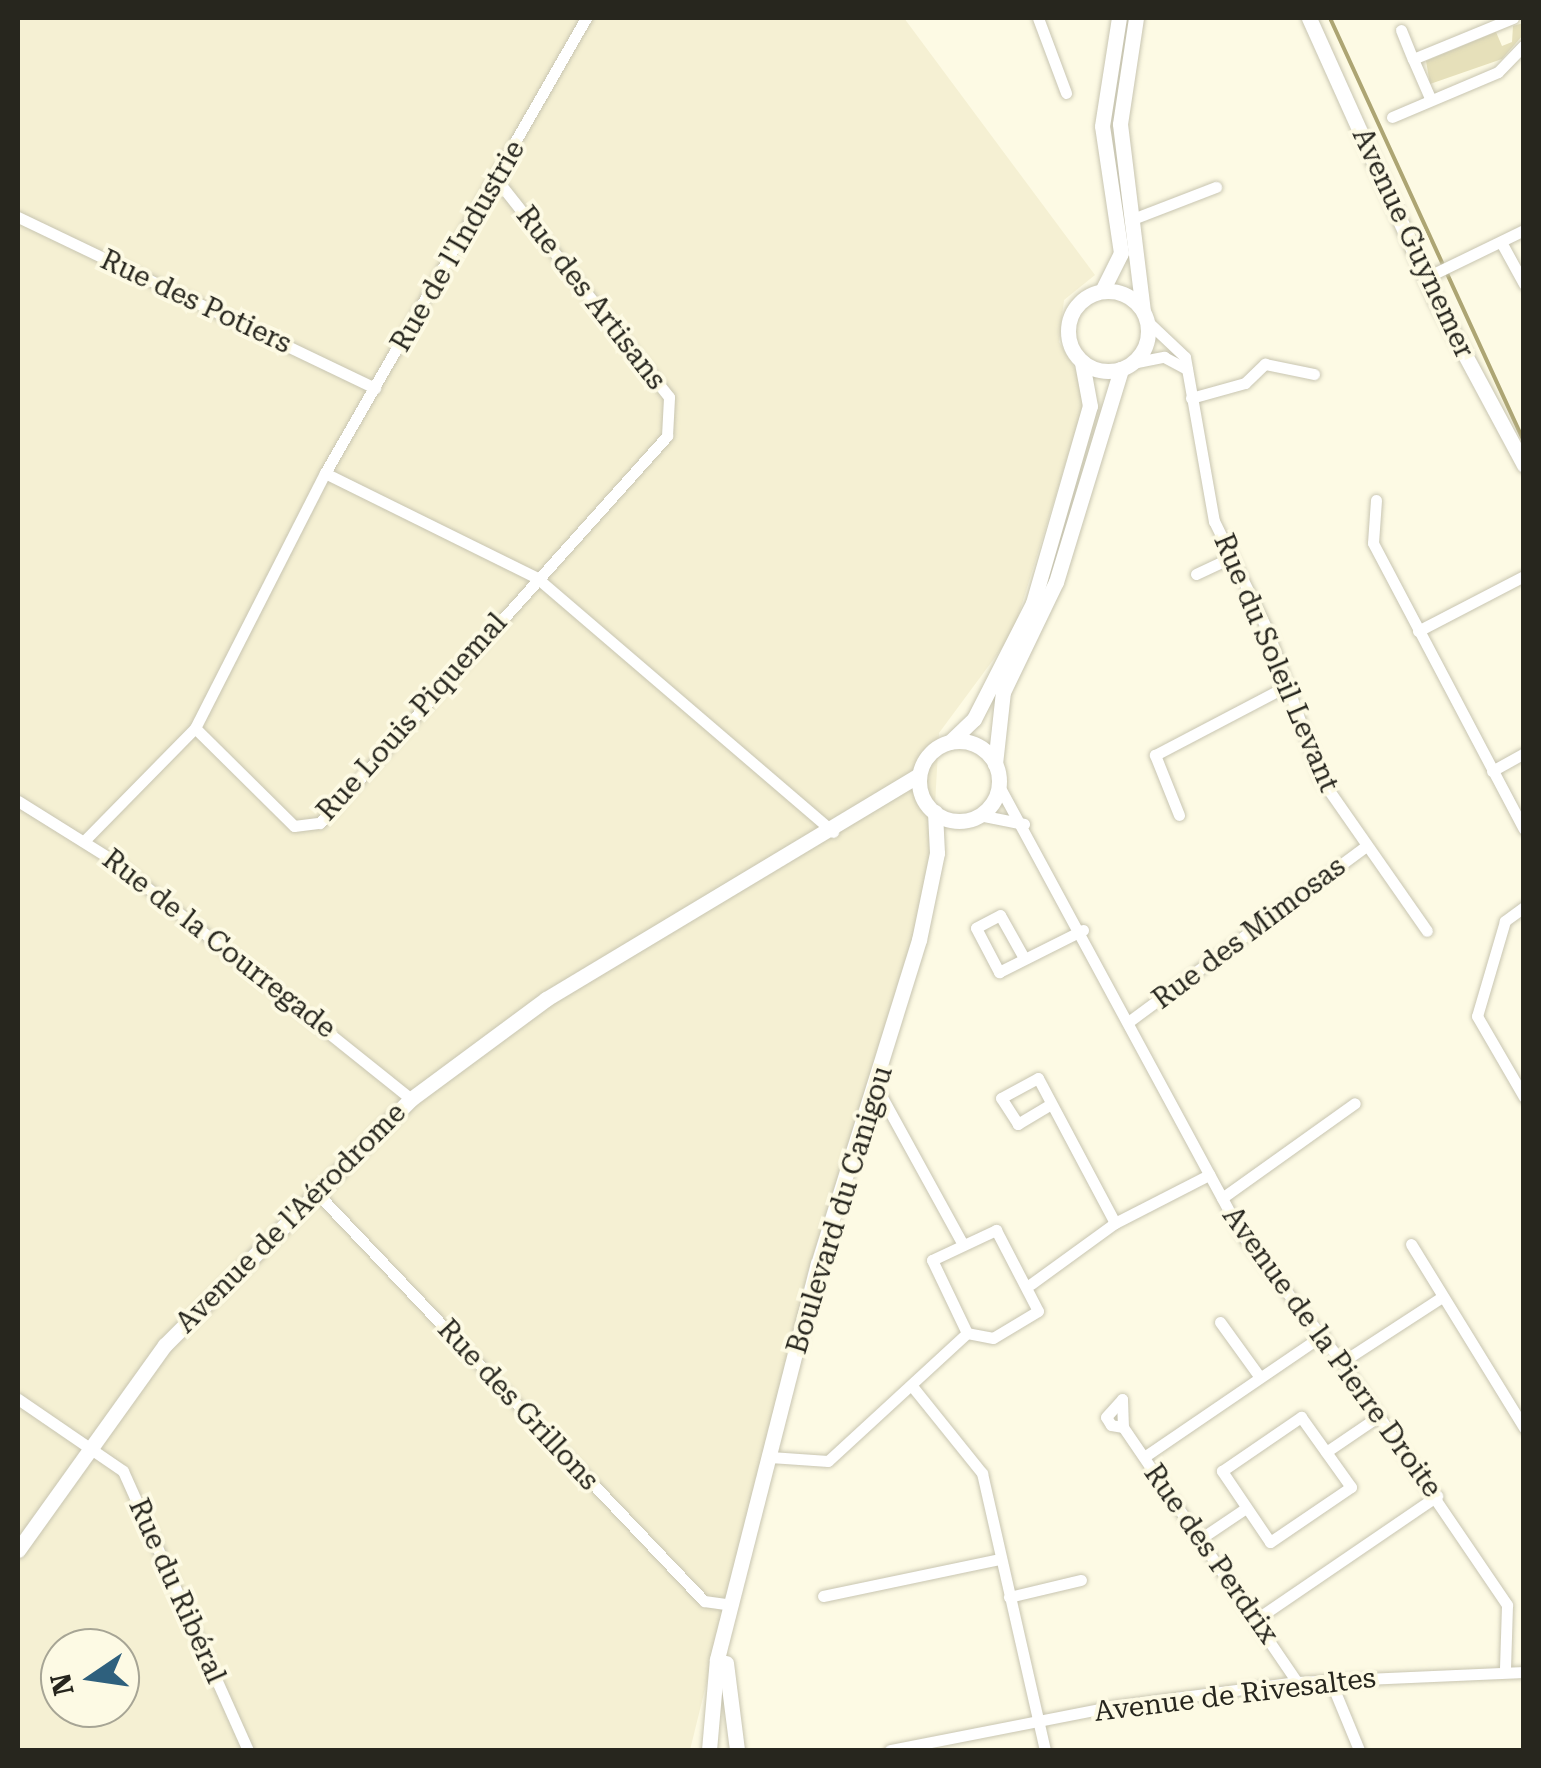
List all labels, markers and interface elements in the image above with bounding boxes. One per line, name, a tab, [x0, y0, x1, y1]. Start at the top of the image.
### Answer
street label: Avenue Guynemer	[1345, 123, 1481, 363]
street label: Rue de l'Industrie	[384, 134, 532, 358]
street label: Rue des Artisans	[509, 200, 673, 396]
street label: Rue des Potiers	[95, 243, 297, 361]
street label: Rue du Soleil Levant	[1206, 529, 1346, 797]
street label: Rue Louis Piquemal	[310, 606, 514, 828]
street label: Rue de la Courregade	[96, 843, 342, 1045]
street label: Rue des Mimosas	[1146, 850, 1352, 1016]
street label: Boulevard du Canigou	[780, 1062, 900, 1358]
street label: Avenue de l'Aérodrome	[169, 1096, 413, 1340]
street label: Avenue de la Pierre Droite	[1215, 1200, 1449, 1504]
street label: Rue des Grillons	[430, 1313, 606, 1497]
street label: Rue des Perdrix	[1137, 1458, 1285, 1650]
street label: Rue du Ribéral	[121, 1494, 233, 1688]
north arrow	[40, 1628, 140, 1728]
street label: Avenue de Rivesaltes	[1092, 1661, 1378, 1729]
text: N	[44, 1670, 81, 1699]

